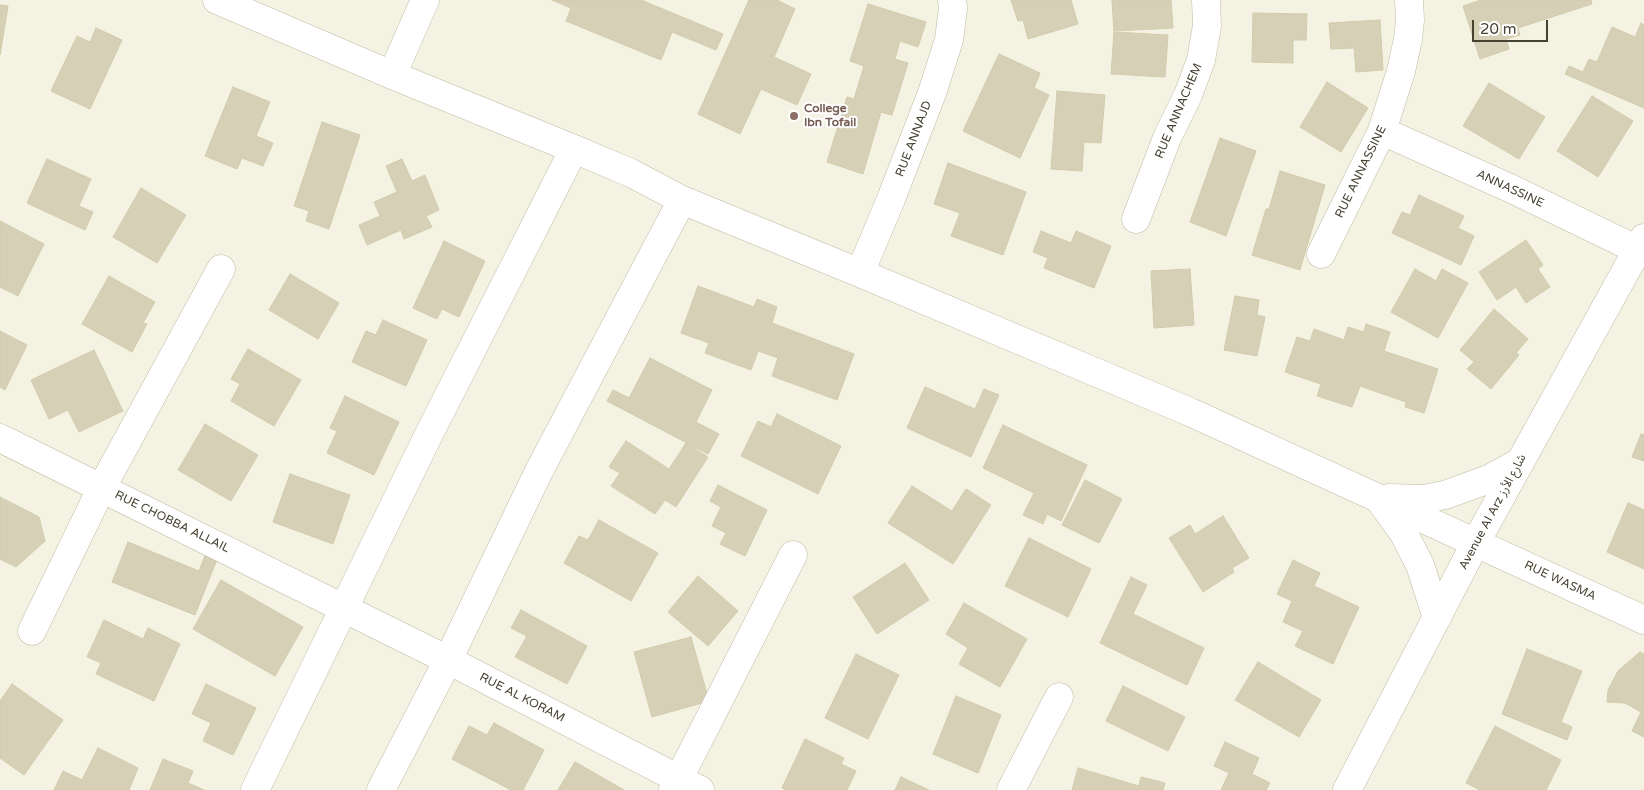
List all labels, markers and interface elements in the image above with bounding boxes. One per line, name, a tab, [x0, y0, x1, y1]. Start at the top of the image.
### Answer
scale bar	[1474, 10, 1550, 42]
text: 20 m	[1480, 20, 1517, 38]
street label: RUE ANNACHEM	[1152, 61, 1206, 161]
street label: RUE ANNAJD	[893, 99, 935, 179]
place label: College Ibn Tofail	[804, 102, 856, 130]
marker: College Ibn Tofail	[788, 110, 800, 122]
street label: RUE ANNASSINE	[1332, 123, 1390, 221]
street label: ANNASSINE	[1474, 167, 1546, 211]
street label: Avenue Al Arz شارع الأرز	[1456, 452, 1530, 572]
street label: RUE CHOBBA ALLAIL	[112, 488, 232, 556]
street label: RUE WASMA	[1522, 558, 1598, 604]
street label: RUE AL KORAM	[477, 670, 567, 726]

